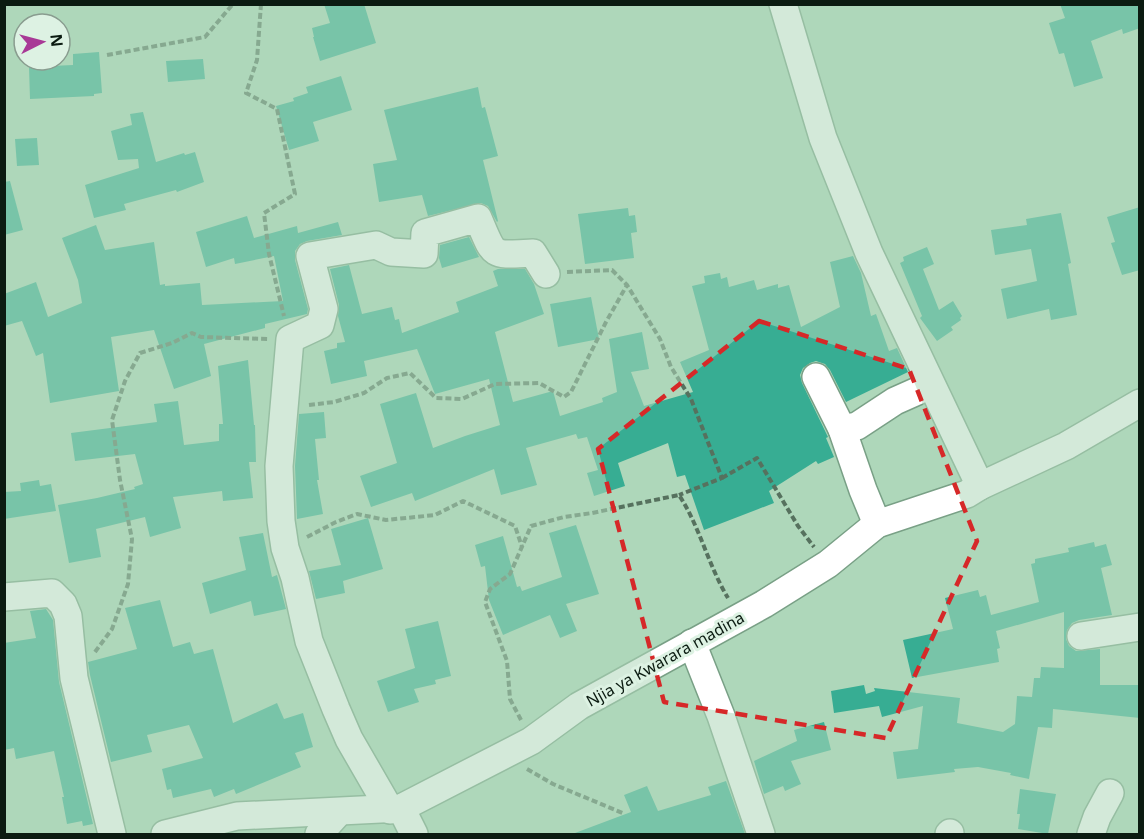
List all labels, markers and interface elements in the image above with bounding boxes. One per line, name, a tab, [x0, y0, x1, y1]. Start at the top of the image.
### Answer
north arrow	[12, 12, 72, 72]
text: N	[45, 33, 69, 48]
street label: Njia ya Kwarara madina	[582, 606, 748, 712]

